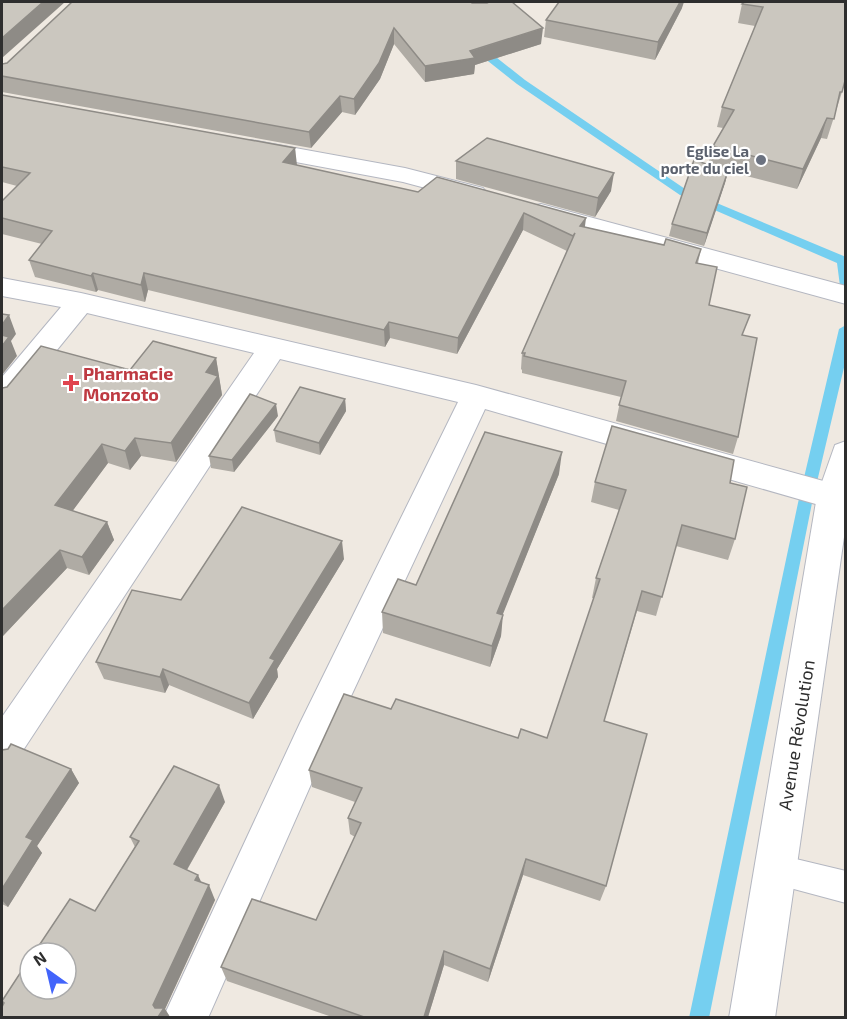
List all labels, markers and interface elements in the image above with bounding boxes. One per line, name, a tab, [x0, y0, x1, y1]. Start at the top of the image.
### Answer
place label: Eglise La porte du ciel	[661, 142, 749, 177]
marker: Eglise La porte du ciel	[754, 153, 768, 167]
place label: Pharmacie Monzoto	[83, 362, 173, 405]
marker: Pharmacie Monzoto	[64, 376, 78, 390]
street label: Avenue Révolution	[773, 658, 819, 812]
north arrow	[18, 941, 78, 1001]
text: N	[29, 947, 49, 969]

